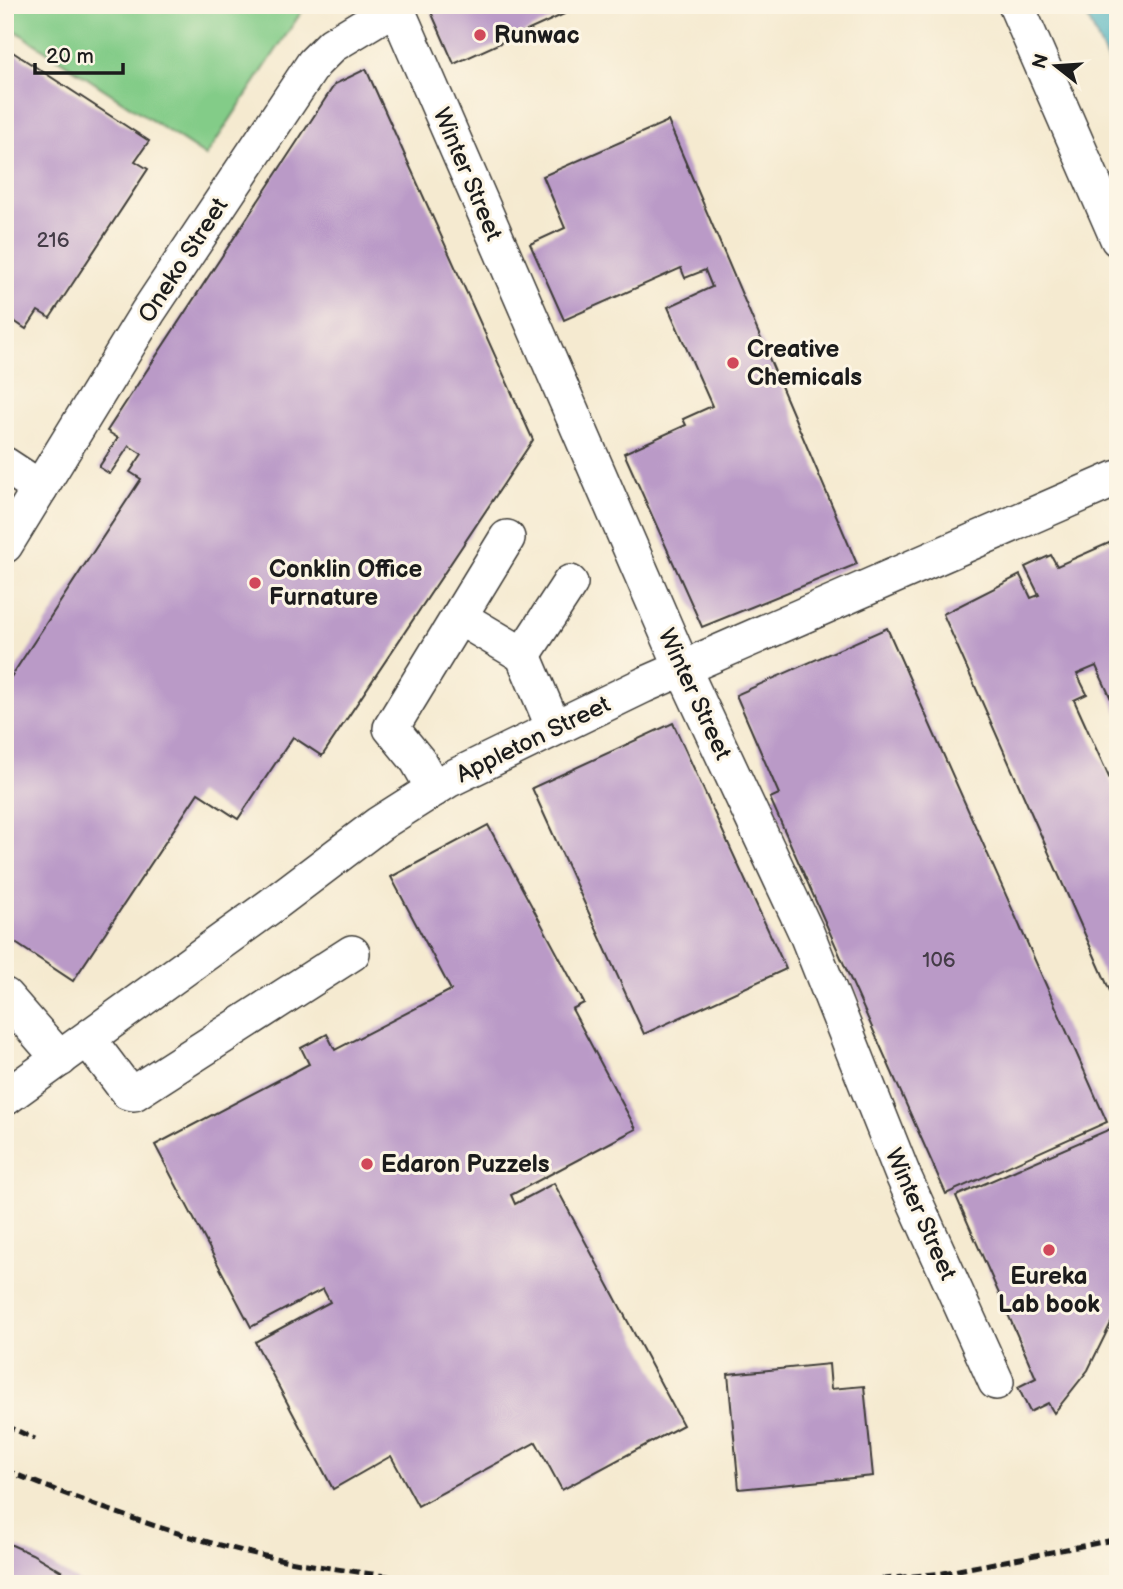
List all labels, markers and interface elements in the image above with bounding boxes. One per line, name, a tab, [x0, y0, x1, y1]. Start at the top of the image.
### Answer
place label: Runwac	[494, 21, 580, 50]
marker: Runwac	[472, 27, 488, 43]
scale bar	[35, 32, 122, 76]
north arrow	[1021, 32, 1092, 102]
text: 20 m	[46, 44, 94, 69]
text: N	[1028, 51, 1054, 72]
street label: Winter Street	[427, 103, 509, 245]
street label: Oneko Street	[132, 192, 235, 328]
house number: 216	[36, 228, 70, 253]
place label: Creative Chemicals	[747, 335, 862, 392]
marker: Creative Chemicals	[725, 355, 741, 371]
place label: Conklin Office Furnature	[269, 555, 422, 612]
marker: Conklin Office Furnature	[247, 575, 263, 591]
street label: Winter Street	[652, 624, 738, 765]
street label: Appleton Street	[452, 689, 615, 789]
house number: 106	[922, 948, 956, 973]
street label: Winter Street	[879, 1144, 963, 1285]
place label: Edaron Puzzels	[381, 1150, 550, 1179]
marker: Edaron Puzzels	[359, 1156, 375, 1172]
marker: Eureka Lab book	[1041, 1242, 1057, 1258]
place label: Eureka Lab book	[998, 1262, 1100, 1319]

